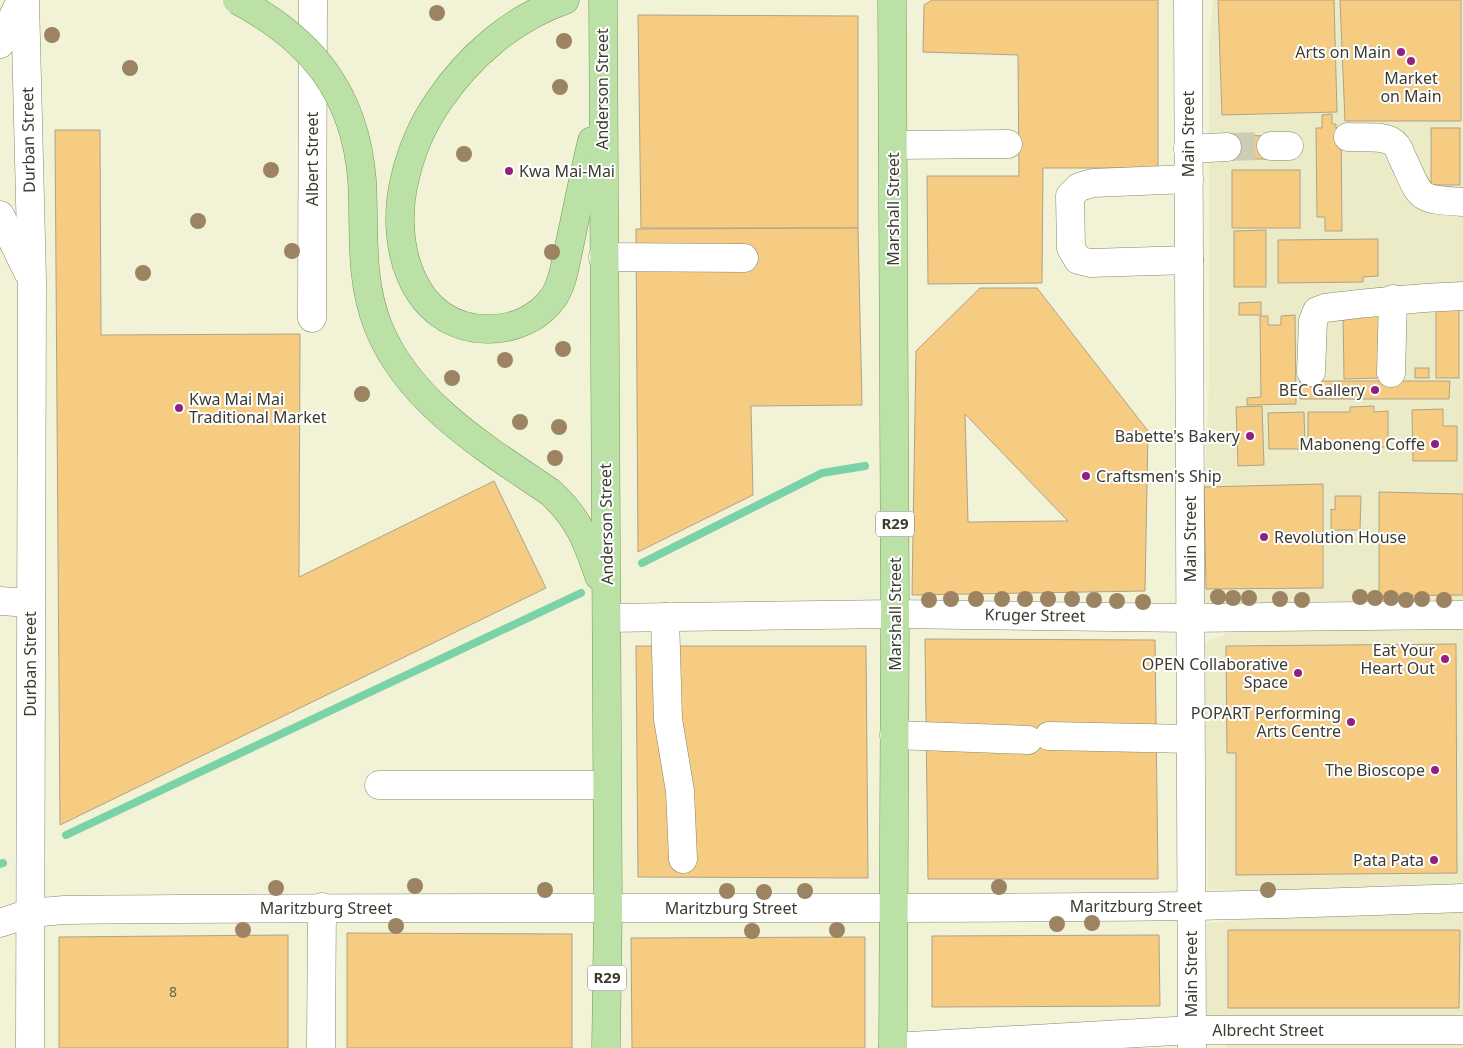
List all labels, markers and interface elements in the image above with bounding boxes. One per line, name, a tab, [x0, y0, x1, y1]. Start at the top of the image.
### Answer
street label: Anderson Street	[591, 28, 613, 150]
place label: Arts on Main	[1295, 41, 1391, 63]
marker: Arts on Main	[1395, 46, 1407, 58]
marker: Market on Main	[1405, 55, 1417, 67]
place label: Market on Main	[1380, 67, 1442, 107]
street label: Durban Street	[16, 87, 40, 193]
street label: Main Street	[1177, 91, 1199, 177]
street label: Albert Street	[301, 112, 323, 206]
street label: Marshall Street	[882, 152, 904, 266]
place label: Kwa Mai-Mai	[519, 160, 615, 182]
marker: Kwa Mai-Mai	[503, 165, 515, 177]
place label: BEC Gallery	[1279, 379, 1366, 401]
marker: BEC Gallery	[1369, 384, 1381, 396]
place label: Kwa Mai Mai Traditional Market	[189, 388, 327, 428]
marker: Kwa Mai Mai Traditional Market	[173, 402, 185, 414]
place label: Babette's Bakery	[1115, 425, 1241, 447]
marker: Babette's Bakery	[1244, 430, 1256, 442]
place label: Maboneng Coffe	[1299, 433, 1425, 455]
marker: Maboneng Coffe	[1429, 438, 1441, 450]
street label: Anderson Street	[594, 463, 618, 585]
place label: Craftsmen's Ship	[1096, 465, 1222, 487]
marker: Craftsmen's Ship	[1080, 470, 1092, 482]
street label: Main Street	[1179, 496, 1201, 582]
road number: R29	[876, 512, 914, 536]
place label: Revolution House	[1274, 526, 1406, 548]
marker: Revolution House	[1258, 531, 1270, 543]
street label: Marshall Street	[884, 557, 906, 671]
street label: Kruger Street	[984, 603, 1086, 627]
street label: Durban Street	[19, 611, 41, 717]
place label: Eat Your Heart Out	[1360, 639, 1435, 679]
place label: OPEN Collaborative Space	[1142, 653, 1288, 693]
marker: Eat Your Heart Out	[1439, 653, 1451, 665]
marker: OPEN Collaborative Space	[1292, 667, 1304, 679]
place label: POPART Performing Arts Centre	[1191, 702, 1341, 742]
marker: POPART Performing Arts Centre	[1345, 716, 1357, 728]
place label: The Bioscope	[1325, 759, 1425, 781]
marker: The Bioscope	[1429, 764, 1441, 776]
place label: Pata Pata	[1353, 849, 1424, 871]
marker: Pata Pata	[1428, 854, 1440, 866]
street label: Maritzburg Street	[1070, 895, 1202, 917]
street label: Maritzburg Street	[260, 897, 392, 919]
street label: Maritzburg Street	[665, 897, 797, 919]
street label: Main Street	[1180, 931, 1202, 1017]
road number: R29	[588, 966, 626, 990]
house number: 8	[169, 982, 177, 1001]
street label: Albrecht Street	[1212, 1019, 1324, 1041]

